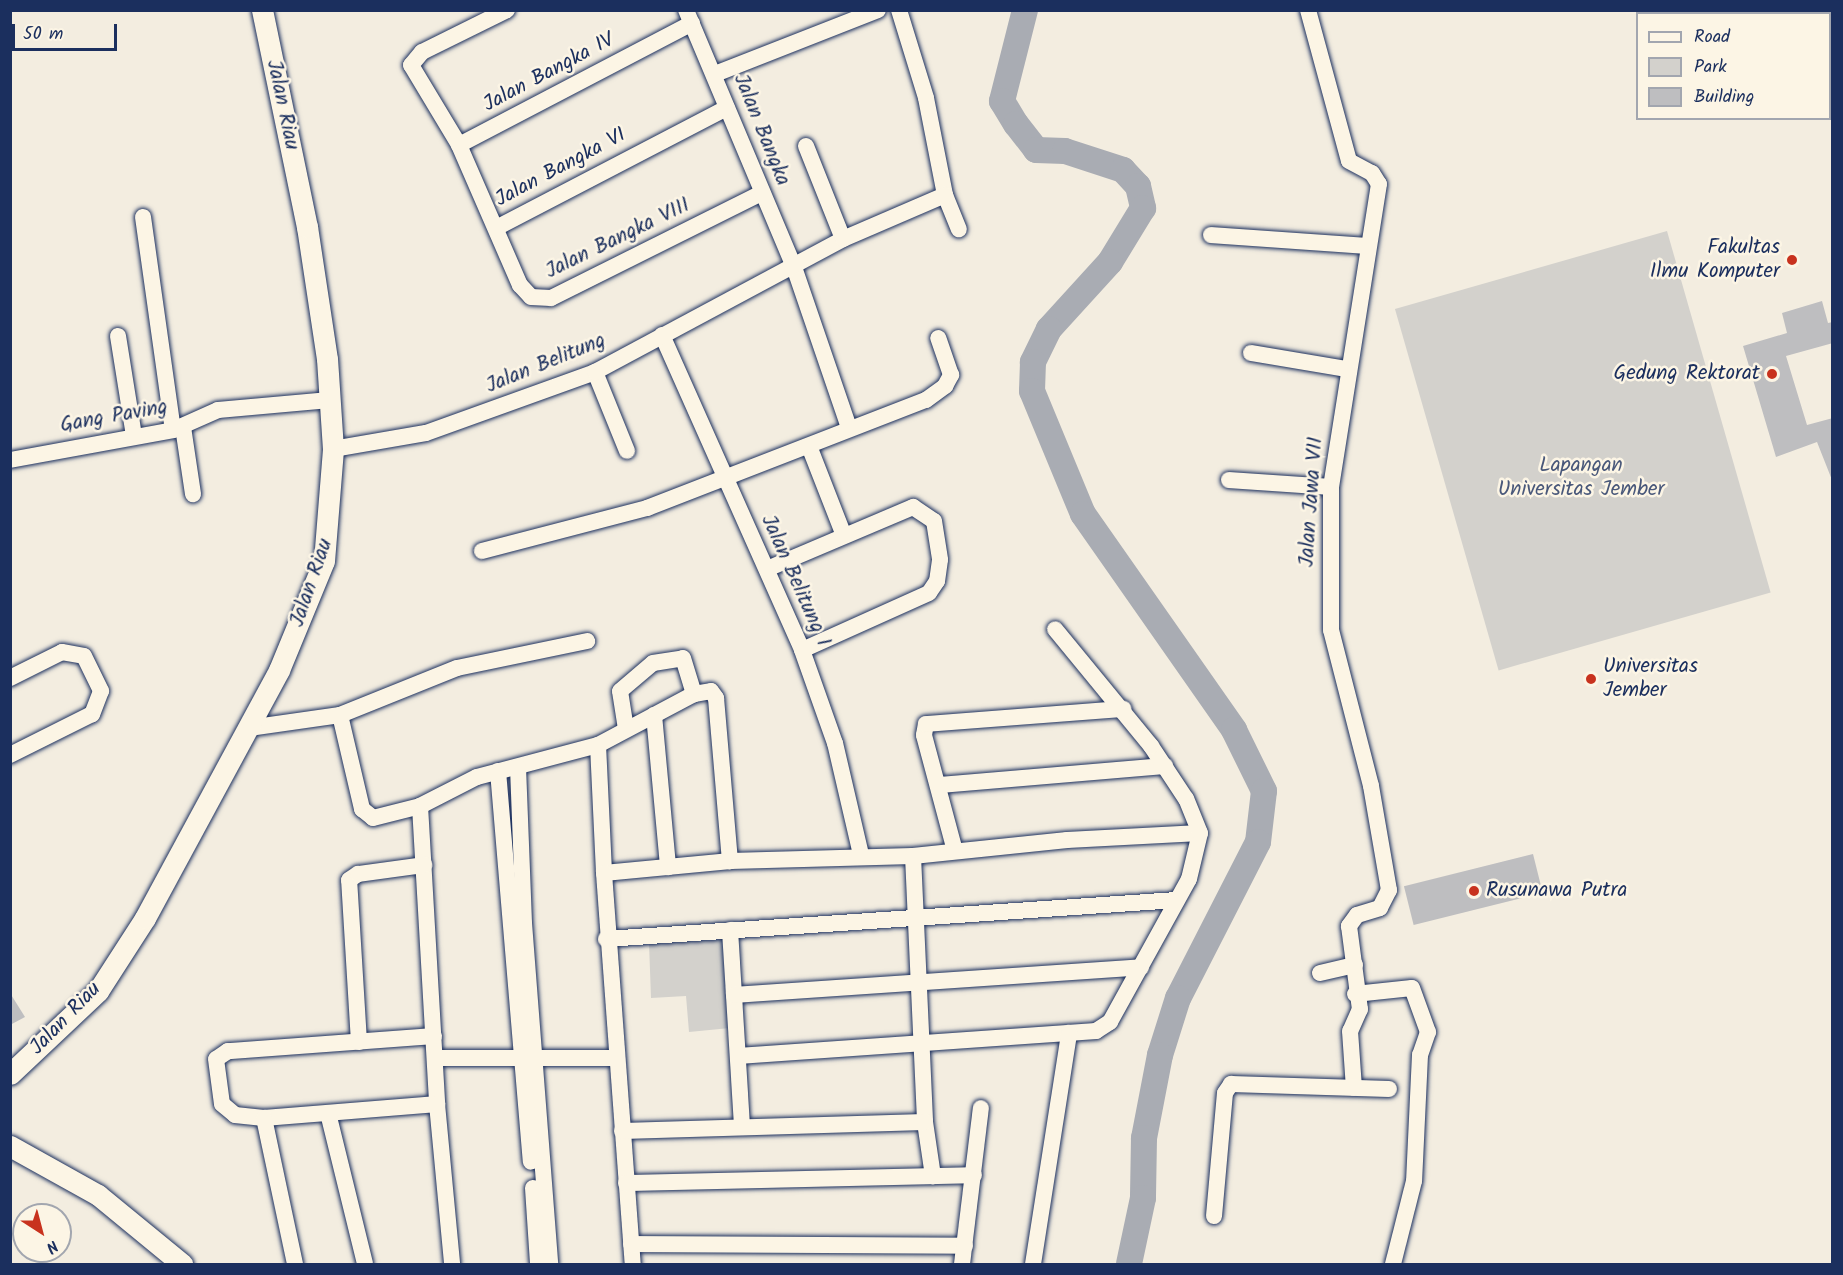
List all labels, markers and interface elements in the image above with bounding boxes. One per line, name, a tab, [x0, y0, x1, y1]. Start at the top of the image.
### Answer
scale bar	[15, 12, 120, 50]
legend	[1636, 12, 1831, 120]
text: 50 m	[23, 20, 63, 49]
text: Road	[1694, 23, 1730, 52]
street label: Jalan Bangka IV	[479, 28, 619, 118]
text: Park	[1694, 53, 1727, 82]
street label: Jalan Riau	[260, 58, 304, 152]
street label: Jalan Bangka	[727, 70, 795, 190]
text: Building	[1694, 83, 1754, 112]
street label: Jalan Bangka VI	[491, 123, 631, 213]
street label: Jalan Bangka VIII	[542, 193, 694, 285]
place label: Fakultas Ilmu Komputer	[1650, 235, 1780, 285]
marker: Fakultas Ilmu Komputer	[1785, 253, 1799, 267]
street label: Jalan Belitung	[483, 329, 609, 399]
place label: Gedung Rektorat	[1613, 361, 1760, 387]
marker: Gedung Rektorat	[1765, 367, 1779, 381]
street label: Gang Paving	[58, 395, 170, 439]
street label: Jalan Jawa VII	[1295, 436, 1329, 568]
park label: Lapangan Universitas Jember	[1498, 453, 1664, 503]
street label: Jalan Belitung I	[755, 511, 835, 651]
street label: Jalan Riau	[285, 536, 339, 630]
place label: Universitas Jember	[1603, 654, 1698, 704]
marker: Universitas Jember	[1584, 672, 1598, 686]
place label: Rusunawa Putra	[1486, 878, 1627, 904]
marker: Rusunawa Putra	[1467, 884, 1481, 898]
street label: Jalan Riau	[25, 977, 107, 1061]
north arrow	[12, 1203, 72, 1263]
text: N	[40, 1233, 63, 1259]

